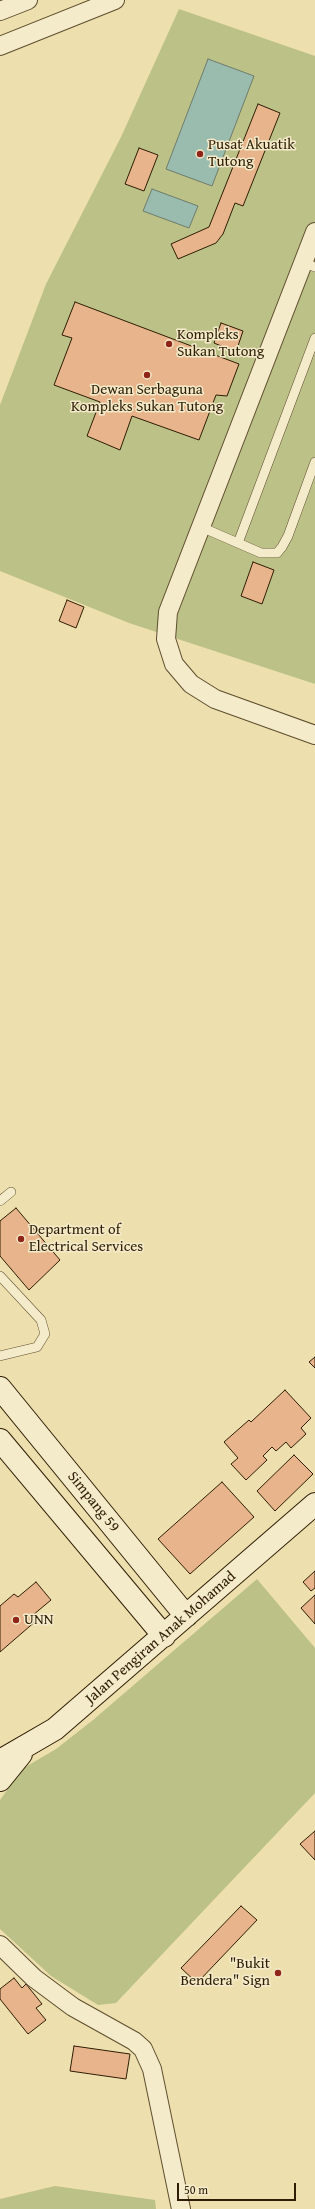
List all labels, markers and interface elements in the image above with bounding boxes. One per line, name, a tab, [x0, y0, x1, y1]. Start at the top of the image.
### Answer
place label: Pusat Akuatik Tutong	[208, 136, 295, 171]
marker: Pusat Akuatik Tutong	[195, 149, 205, 159]
place label: Kompleks Sukan Tutong	[177, 326, 264, 361]
marker: Kompleks Sukan Tutong	[164, 339, 174, 349]
marker: Dewan Serbaguna Kompleks Sukan Tutong	[142, 370, 152, 380]
place label: Dewan Serbaguna Kompleks Sukan Tutong	[71, 381, 223, 416]
place label: Department of Electrical Services	[29, 1221, 143, 1256]
marker: Department of Electrical Services	[16, 1234, 26, 1244]
street label: Simpang 59	[63, 1468, 123, 1536]
street label: Jalan Pengiran Anak Mohamad	[82, 1568, 240, 1708]
place label: UNN	[24, 1611, 53, 1629]
marker: UNN	[11, 1615, 21, 1625]
place label: "Bukit Bendera" Sign	[181, 1955, 270, 1990]
marker: "Bukit Bendera" Sign	[273, 1968, 283, 1978]
scale bar	[179, 2175, 298, 2201]
text: 50 m	[184, 2181, 208, 2198]

